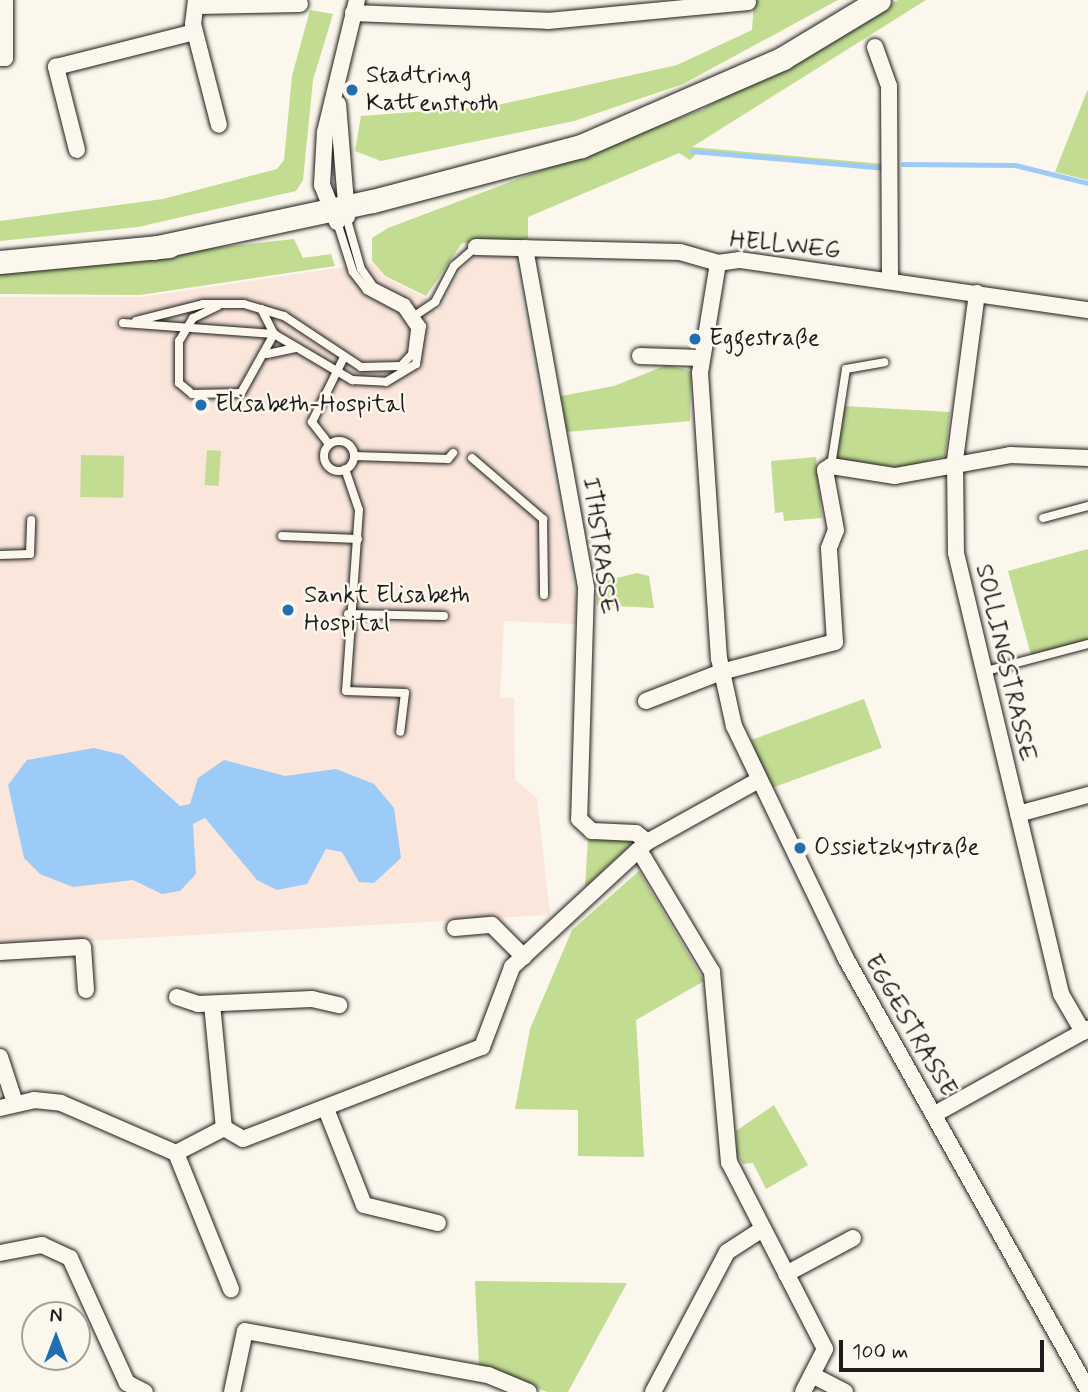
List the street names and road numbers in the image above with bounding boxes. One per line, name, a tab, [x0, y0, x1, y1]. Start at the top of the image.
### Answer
street label: HELLWEG	[728, 226, 842, 266]
street label: ITHSTRASSE	[575, 476, 623, 616]
street label: SOLLINGSTRASSE	[968, 561, 1042, 765]
street label: EGGESTRASSE	[858, 950, 962, 1102]

